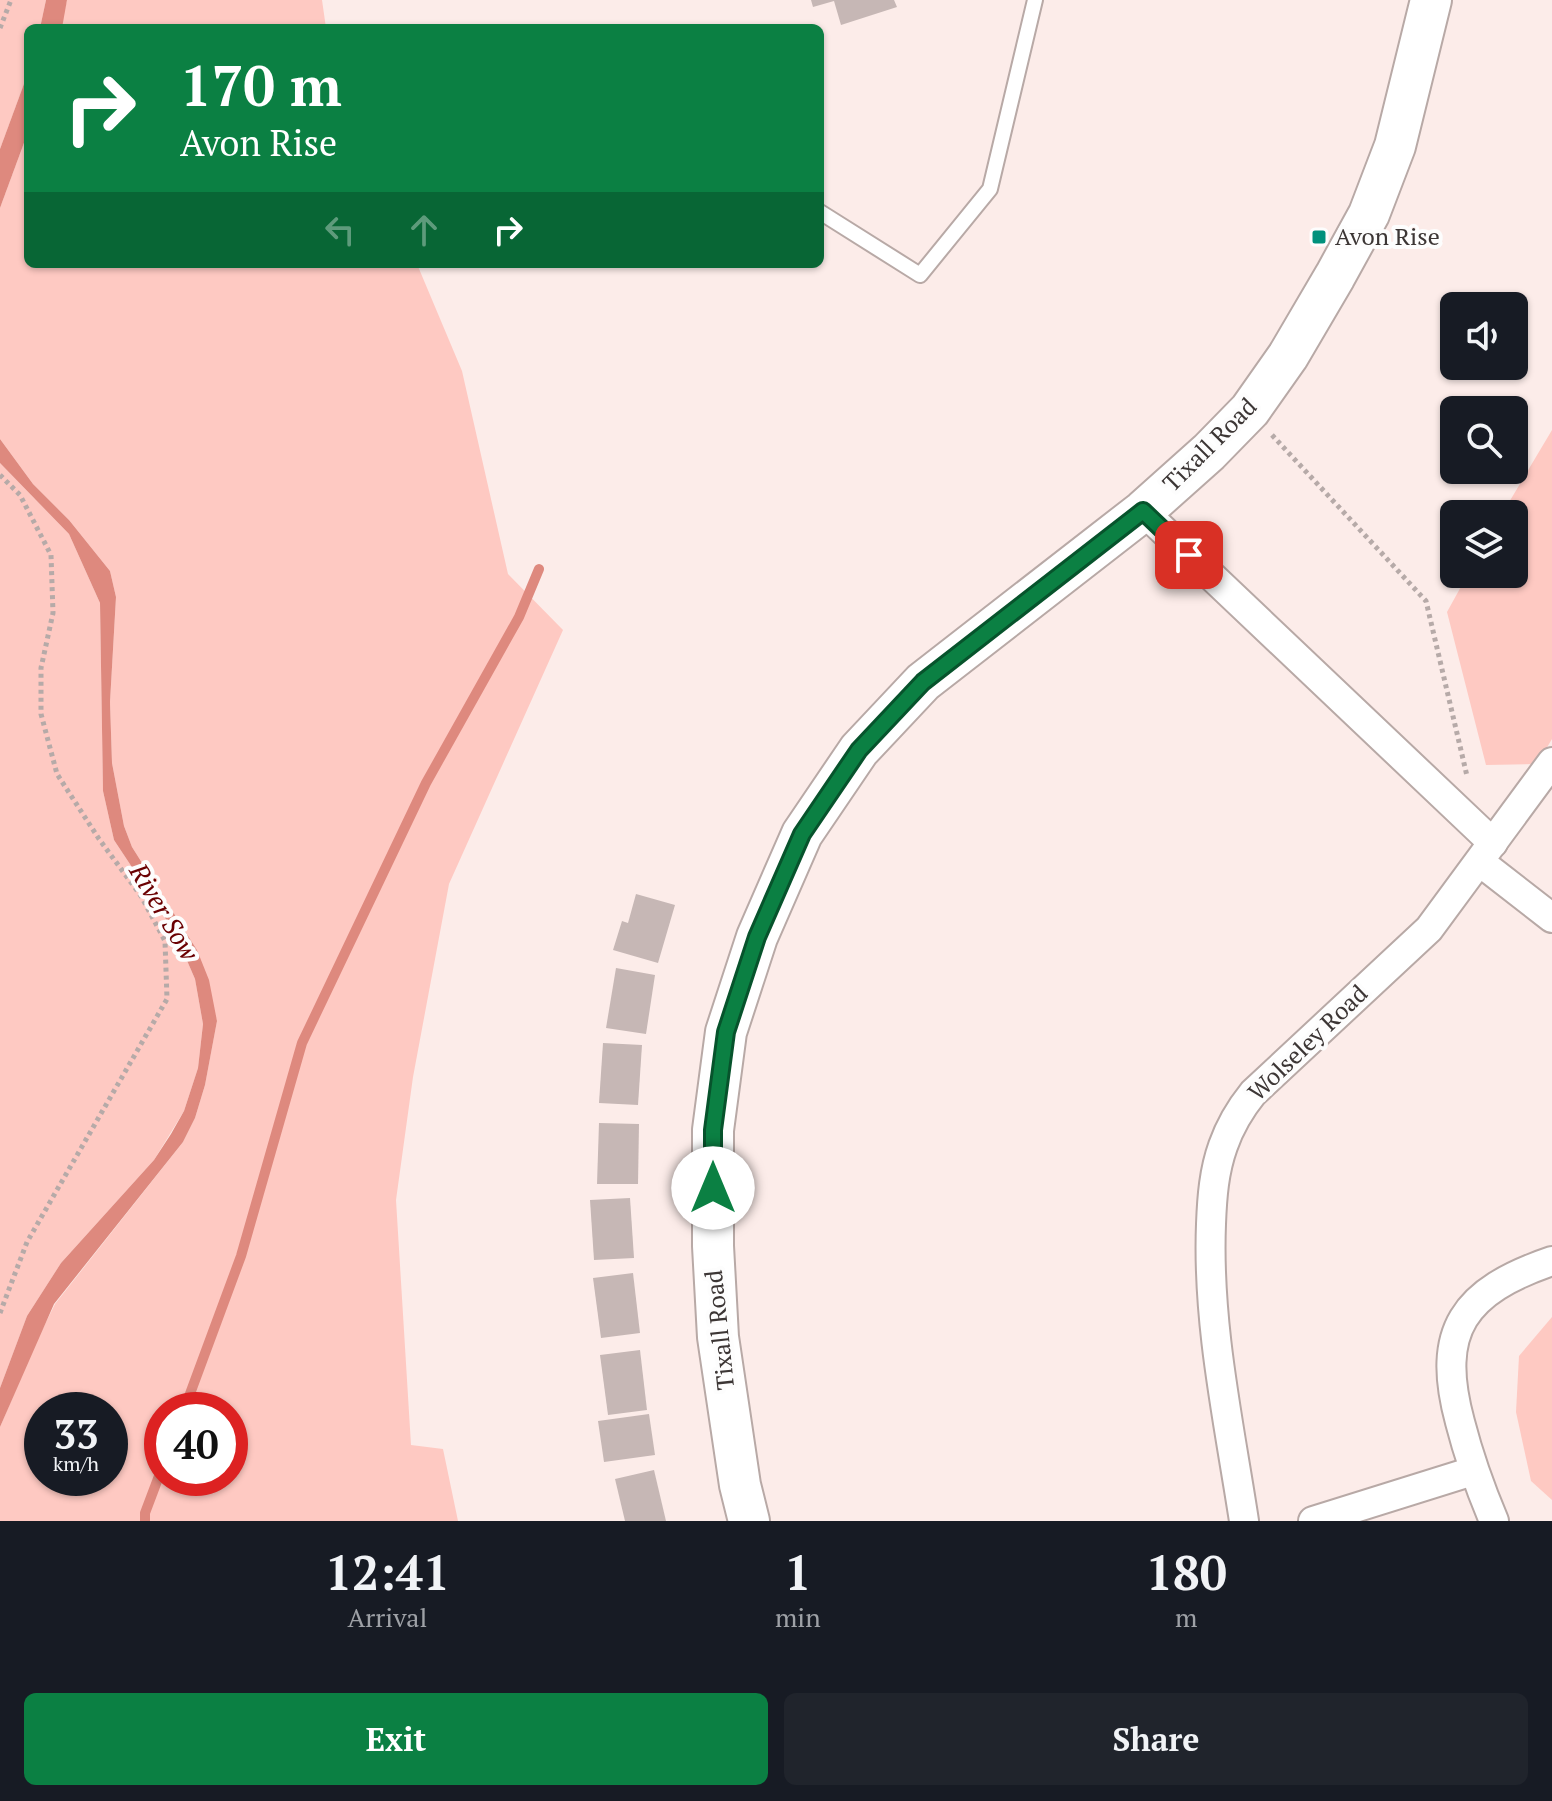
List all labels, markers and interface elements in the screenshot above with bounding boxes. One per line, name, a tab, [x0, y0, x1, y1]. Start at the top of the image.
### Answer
text: 170 m	[180, 48, 342, 122]
icon: right	[48, 56, 152, 160]
text: Avon Rise	[180, 119, 337, 166]
icon: left	[318, 208, 362, 252]
icon: ahead	[402, 208, 446, 252]
icon: right	[486, 208, 530, 252]
place label: Avon Rise	[1335, 220, 1440, 252]
marker: Avon Rise	[1310, 228, 1328, 246]
map controls	[1440, 292, 1528, 588]
button: sound	[1440, 292, 1528, 380]
street label: Tixall Road	[1155, 390, 1263, 498]
button: search	[1440, 396, 1528, 484]
button: layers	[1440, 500, 1528, 588]
pin	[1155, 521, 1223, 589]
icon: arrive	[1167, 533, 1211, 577]
water label: River Sow	[122, 856, 208, 967]
street label: Wolseley Road	[1241, 977, 1374, 1107]
position arrow	[671, 1146, 755, 1230]
street label: Tixall Road	[697, 1269, 741, 1392]
speed limit sign: 40	[144, 1392, 248, 1496]
text: 33	[53, 1407, 99, 1460]
text: km/h	[53, 1450, 99, 1477]
text: 12:41	[325, 1540, 450, 1604]
text: 1	[784, 1540, 811, 1604]
text: 180	[1146, 1540, 1227, 1604]
text: Arrival	[348, 1600, 427, 1634]
text: min	[775, 1600, 821, 1634]
text: m	[1175, 1600, 1198, 1634]
button: Exit	[24, 1693, 768, 1785]
button: Share	[784, 1693, 1528, 1785]

